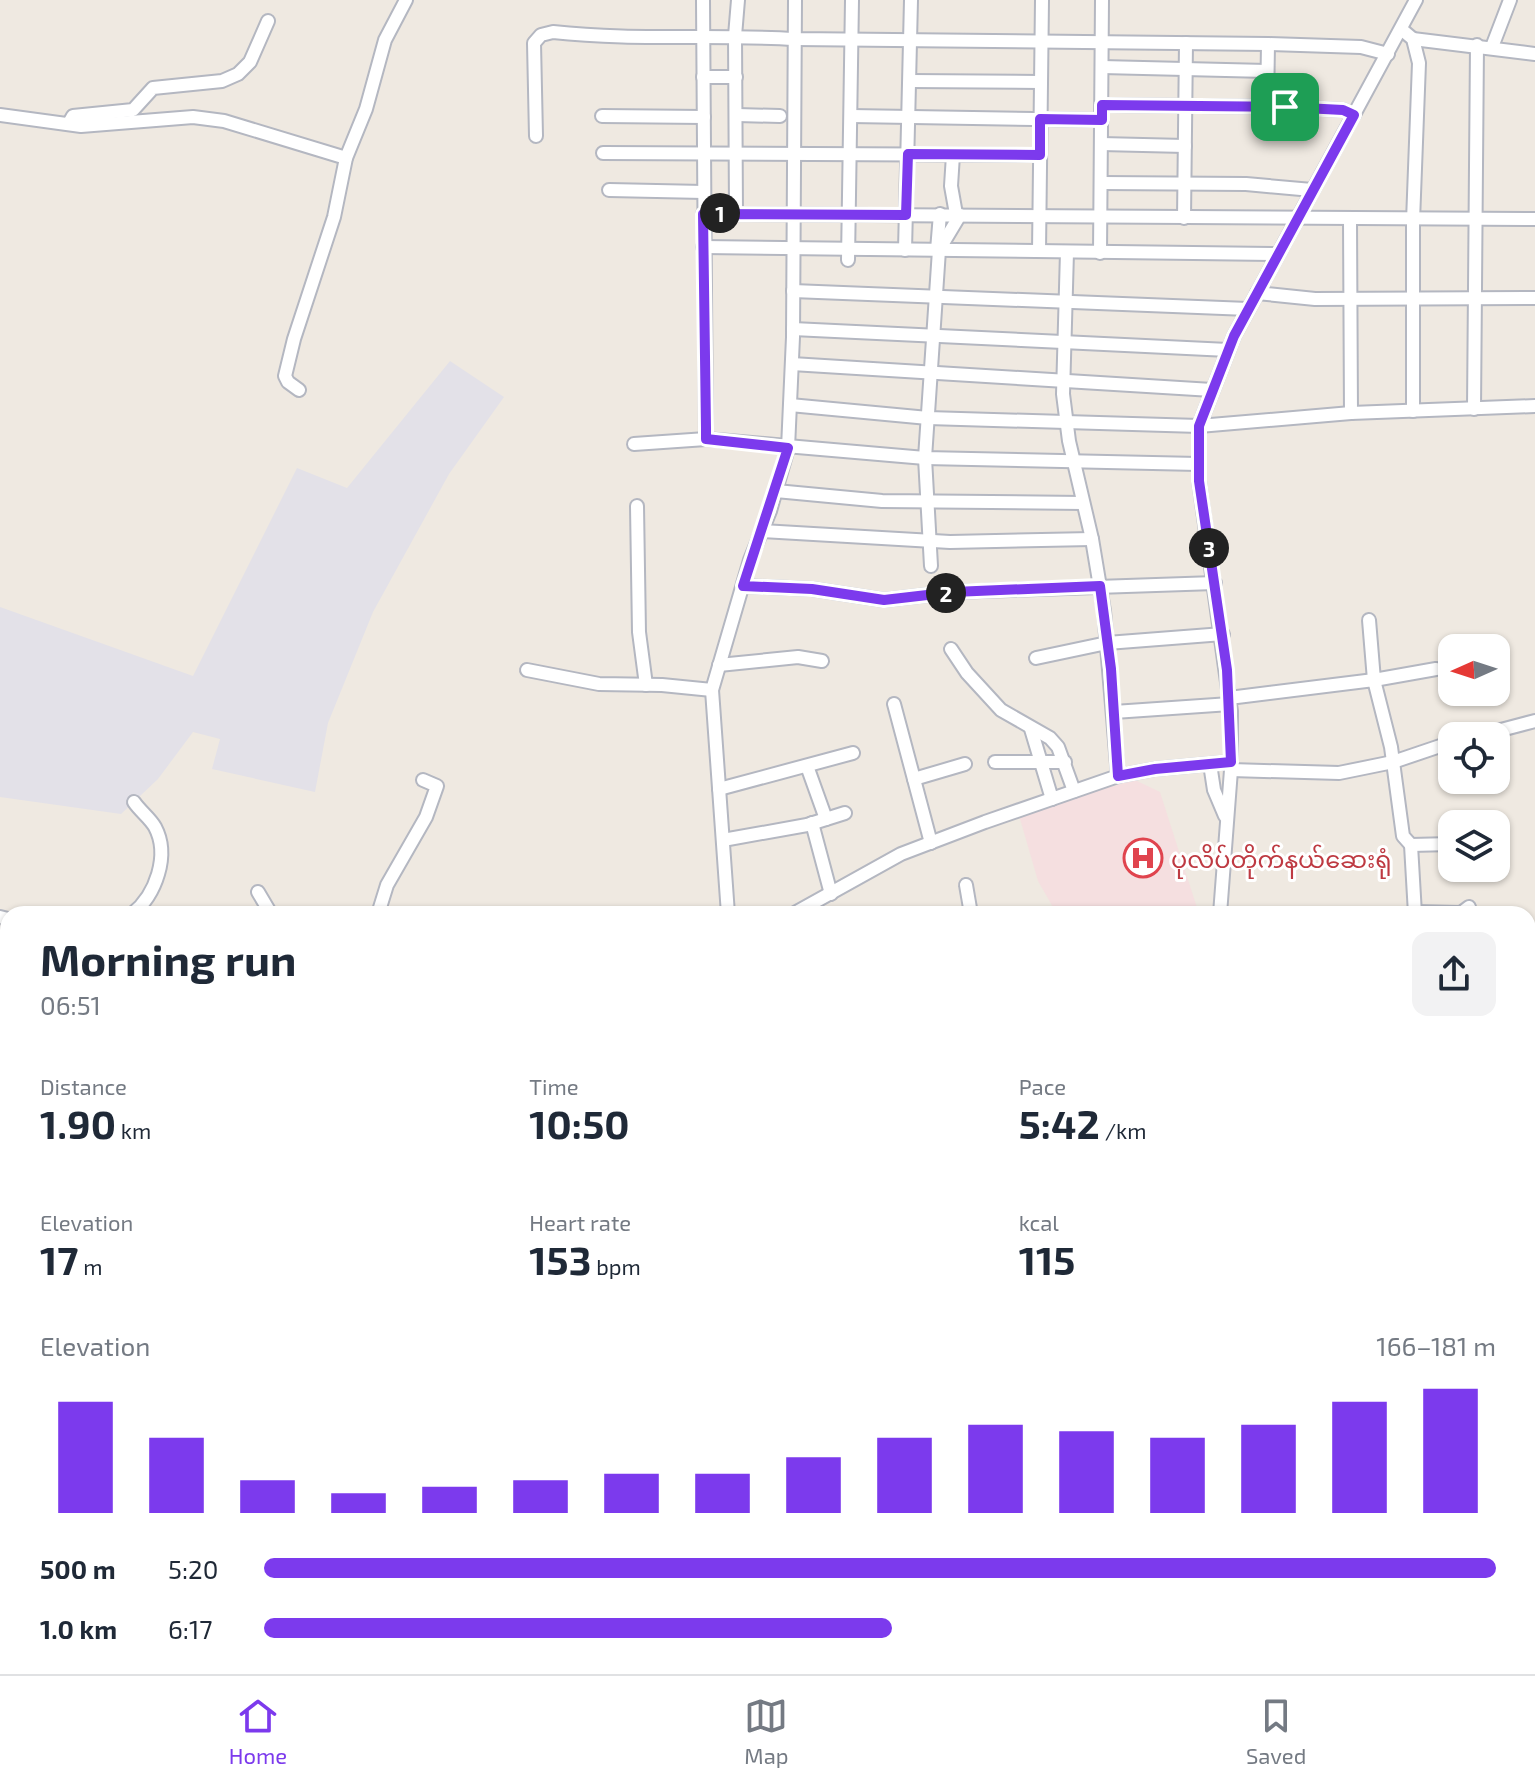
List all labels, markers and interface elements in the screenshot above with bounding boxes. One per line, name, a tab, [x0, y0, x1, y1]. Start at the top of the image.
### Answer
pin	[1251, 73, 1319, 141]
icon: arrive	[1263, 85, 1307, 129]
pin: 1	[700, 193, 740, 233]
text: 1	[715, 200, 725, 226]
pin: 3	[1189, 528, 1229, 568]
text: 3	[1203, 535, 1215, 561]
pin: 2	[926, 573, 966, 613]
text: 2	[940, 580, 952, 606]
north arrow	[1438, 634, 1510, 706]
map controls	[1438, 634, 1510, 882]
button: locate	[1438, 722, 1510, 794]
button: layers	[1438, 810, 1510, 882]
hospital icon: ပုလိပ်တိုက်နယ်ဆေးရုံ	[1122, 837, 1164, 879]
place label: ပုလိပ်တိုက်နယ်ဆေးရုံ	[1171, 844, 1392, 879]
text: Morning run	[40, 932, 296, 985]
button: share	[1412, 932, 1496, 1016]
text: 06:51	[40, 989, 101, 1020]
text: Distance	[40, 1073, 127, 1099]
text: Time	[529, 1073, 579, 1099]
text: Pace	[1019, 1073, 1066, 1099]
text: 1.90	[40, 1099, 116, 1147]
text: 10:50	[529, 1099, 629, 1147]
text: 5:42	[1019, 1099, 1100, 1147]
text: km	[116, 1117, 151, 1143]
text: /km	[1100, 1117, 1147, 1143]
text: Elevation	[40, 1209, 133, 1235]
text: Heart rate	[529, 1209, 631, 1235]
text: kcal	[1019, 1209, 1059, 1235]
text: 17	[40, 1235, 78, 1283]
text: 153	[529, 1235, 591, 1283]
text: 115	[1019, 1235, 1075, 1283]
text: m	[78, 1253, 103, 1279]
text: bpm	[591, 1253, 641, 1279]
text: Elevation	[40, 1330, 150, 1361]
text: 166–181 m	[1376, 1330, 1496, 1361]
text: 500 m	[40, 1553, 116, 1584]
text: 5:20	[168, 1553, 218, 1584]
text: 1.0 km	[40, 1613, 117, 1644]
text: 6:17	[168, 1613, 213, 1644]
tab: Home	[229, 1694, 287, 1768]
tab: Map	[744, 1694, 789, 1768]
tab: Saved	[1246, 1694, 1306, 1768]

